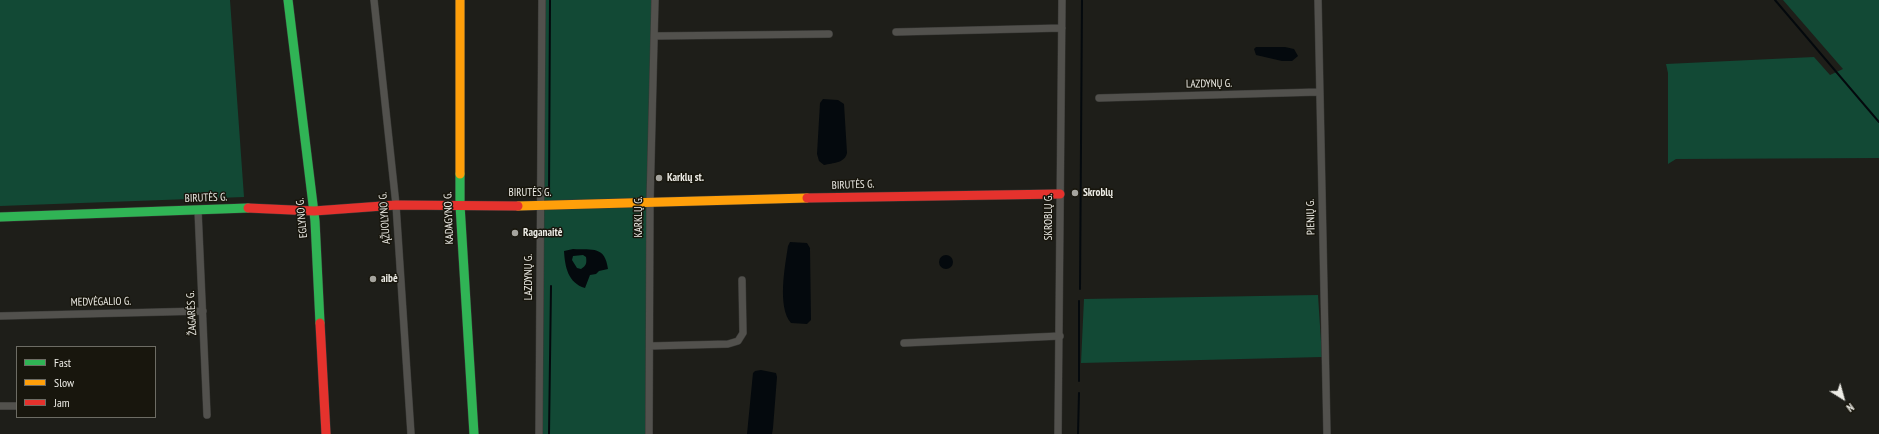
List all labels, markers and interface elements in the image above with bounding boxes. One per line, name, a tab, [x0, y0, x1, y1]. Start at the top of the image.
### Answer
street label: LAZDYNŲ G.	[1186, 77, 1232, 91]
place label: Karklų st.	[667, 171, 704, 185]
marker: Karklų st.	[654, 173, 664, 183]
street label: BIRUTĖS G.	[831, 178, 875, 192]
street label: BIRUTĖS G.	[509, 186, 551, 200]
place label: Skroblų	[1083, 186, 1113, 200]
marker: Skroblų	[1070, 188, 1080, 198]
street label: BIRUTĖS G.	[184, 191, 228, 205]
street label: KADAGYNO G.	[441, 191, 457, 245]
street label: ĄŽUOLYNO G.	[377, 192, 393, 244]
street label: SKROBLŲ G.	[1042, 194, 1056, 240]
street label: KARKLŲ G.	[632, 196, 646, 238]
street label: EGLYNO G.	[294, 197, 310, 239]
street label: PIENIŲ G.	[1304, 199, 1318, 235]
place label: Raganaitė	[523, 226, 562, 240]
marker: Raganaitė	[510, 228, 520, 238]
street label: LAZDYNŲ G.	[522, 254, 536, 300]
place label: aibė	[381, 272, 398, 286]
marker: aibė	[368, 274, 378, 284]
street label: ŽAGARĖS G.	[184, 290, 200, 336]
street label: MEDVĖGALIO G.	[71, 295, 131, 309]
legend	[16, 346, 156, 418]
text: Fast	[54, 355, 71, 370]
text: Slow	[54, 375, 74, 390]
north arrow	[1823, 378, 1863, 418]
text: Jam	[54, 395, 70, 410]
text: N	[1844, 400, 1857, 415]

